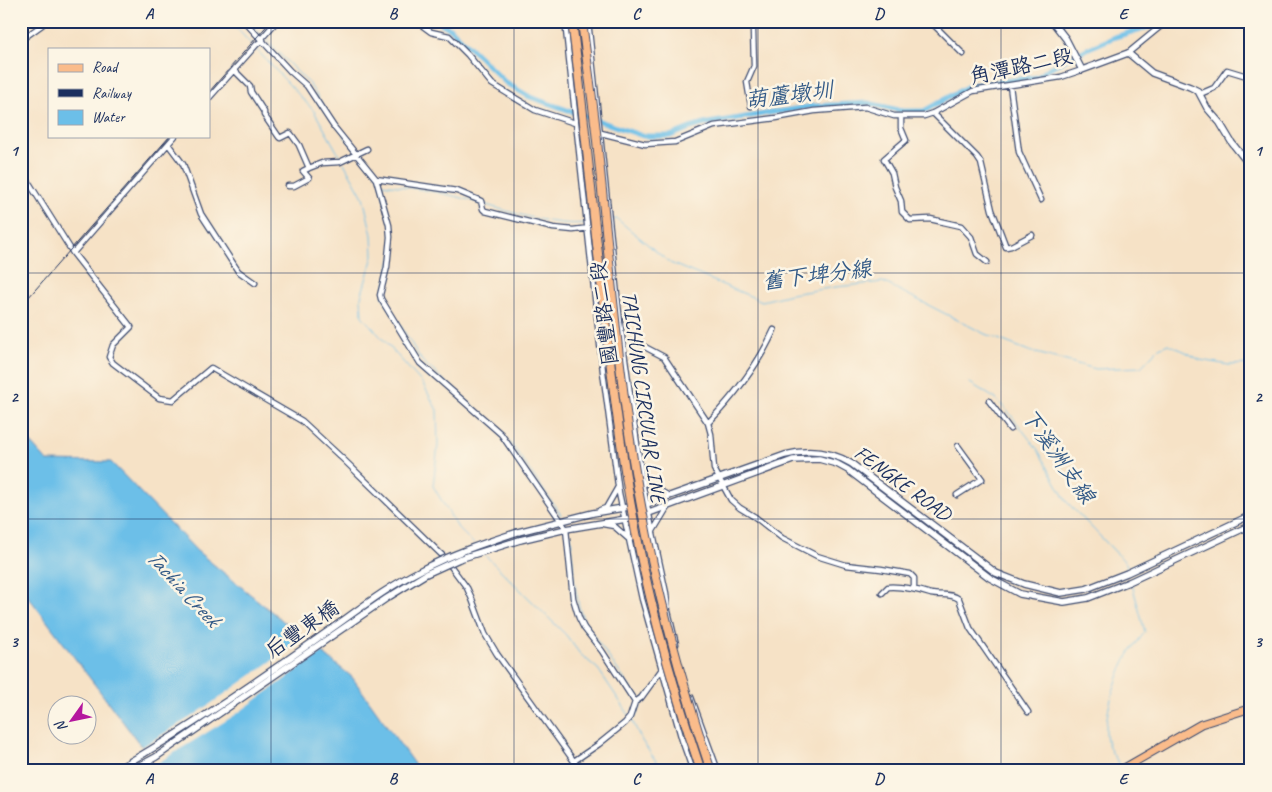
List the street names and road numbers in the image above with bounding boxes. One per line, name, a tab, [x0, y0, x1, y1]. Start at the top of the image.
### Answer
street label: 角潭路二段	[967, 42, 1075, 90]
street label: 國豐路二段	[585, 259, 623, 367]
street label: TAICHUNG CIRCULAR LINE	[616, 290, 672, 507]
street label: FENGKE ROAD	[850, 439, 958, 528]
street label: 后豐東橋	[260, 594, 344, 664]

